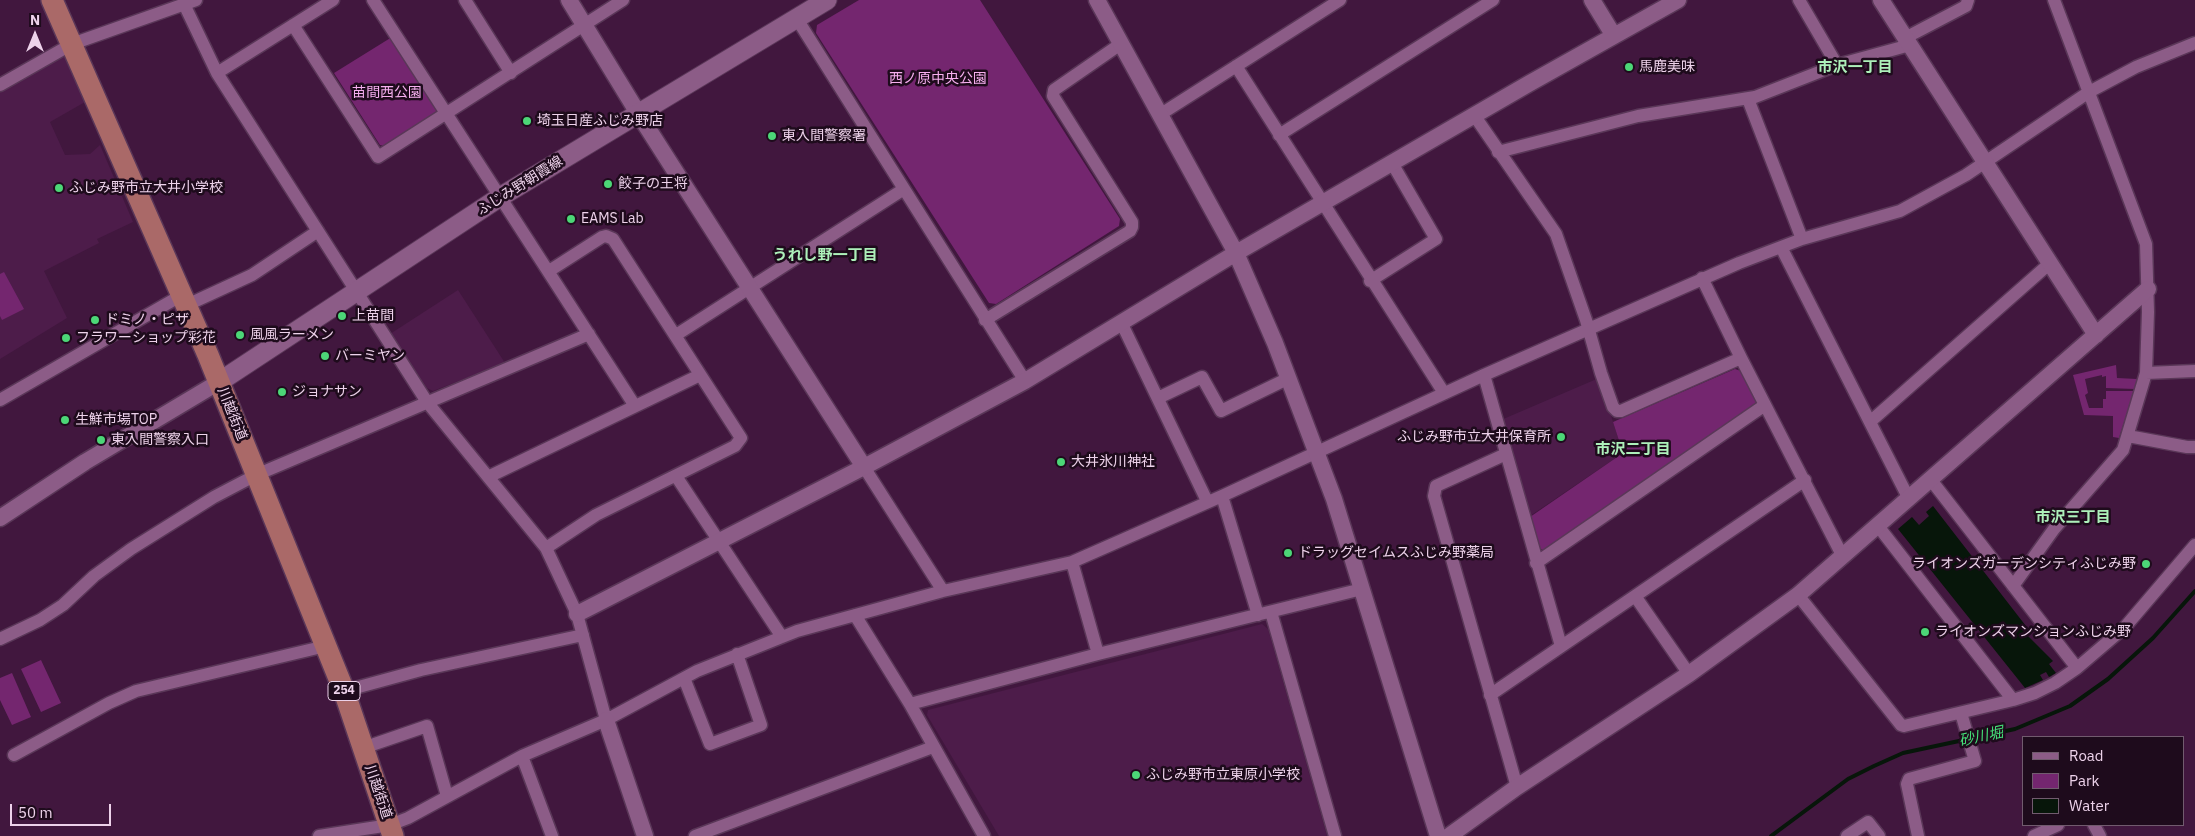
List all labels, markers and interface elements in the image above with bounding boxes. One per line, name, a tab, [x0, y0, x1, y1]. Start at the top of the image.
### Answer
north arrow	[10, 10, 60, 60]
text: N	[30, 11, 40, 29]
place label: 馬鹿美味	[1639, 59, 1695, 75]
district label: 市沢一丁目	[1818, 59, 1892, 77]
marker: 馬鹿美味	[1623, 61, 1635, 73]
park label: 西ノ原中央公園	[889, 71, 987, 87]
park label: 苗間西公園	[352, 85, 422, 101]
place label: 埼玉日産ふじみ野店	[537, 113, 663, 129]
marker: 埼玉日産ふじみ野店	[521, 115, 533, 127]
place label: 東入間警察署	[782, 128, 866, 144]
marker: 東入間警察署	[766, 130, 778, 142]
street label: ふじみ野朝霞線	[474, 153, 566, 219]
place label: 餃子の王将	[618, 176, 688, 192]
marker: 餃子の王将	[602, 178, 614, 190]
place label: ふじみ野市立大井小学校	[69, 180, 223, 196]
marker: ふじみ野市立大井小学校	[53, 182, 65, 194]
place label: EAMS Lab	[581, 211, 644, 227]
marker: EAMS Lab	[565, 213, 577, 225]
district label: うれし野一丁目	[773, 247, 877, 265]
place label: 上苗間	[352, 308, 394, 324]
marker: 上苗間	[336, 310, 348, 322]
place label: ドミノ・ピザ	[105, 312, 189, 328]
marker: ドミノ・ピザ	[89, 314, 101, 326]
place label: 風風ラーメン	[250, 327, 334, 343]
marker: 風風ラーメン	[234, 329, 246, 341]
place label: フラワーショップ彩花	[76, 330, 216, 346]
marker: フラワーショップ彩花	[60, 332, 72, 344]
place label: バーミヤン	[335, 348, 405, 364]
marker: バーミヤン	[319, 350, 331, 362]
place label: ジョナサン	[292, 384, 362, 400]
street label: 川越街道	[214, 385, 250, 443]
marker: ジョナサン	[276, 386, 288, 398]
place label: 生鮮市場TOP	[75, 412, 157, 428]
marker: 生鮮市場TOP	[59, 414, 71, 426]
place label: ふじみ野市立大井保育所	[1397, 429, 1551, 445]
marker: ふじみ野市立大井保育所	[1555, 431, 1567, 443]
place label: 東入間警察入口	[111, 432, 209, 448]
marker: 東入間警察入口	[95, 434, 107, 446]
district label: 市沢二丁目	[1596, 441, 1670, 459]
place label: 大井氷川神社	[1071, 454, 1155, 470]
marker: 大井氷川神社	[1055, 456, 1067, 468]
district label: 市沢三丁目	[2036, 509, 2110, 527]
place label: ドラッグセイムスふじみ野薬局	[1298, 545, 1494, 561]
marker: ドラッグセイムスふじみ野薬局	[1282, 547, 1294, 559]
place label: ライオンズガーデンシティふじみ野	[1912, 556, 2136, 572]
marker: ライオンズガーデンシティふじみ野	[2140, 558, 2152, 570]
place label: ライオンズマンションふじみ野	[1935, 624, 2131, 640]
marker: ライオンズマンションふじみ野	[1919, 626, 1931, 638]
road number: 254	[328, 681, 360, 700]
water label: 砂川堀	[1957, 724, 2005, 750]
legend	[2022, 736, 2185, 826]
text: Road	[2069, 746, 2104, 765]
street label: 川越街道	[361, 763, 395, 821]
place label: ふじみ野市立東原小学校	[1146, 767, 1300, 783]
marker: ふじみ野市立東原小学校	[1130, 769, 1142, 781]
text: Park	[2069, 771, 2099, 790]
scale bar	[12, 794, 114, 826]
text: Water	[2069, 796, 2109, 815]
text: 50 m	[18, 803, 53, 822]

